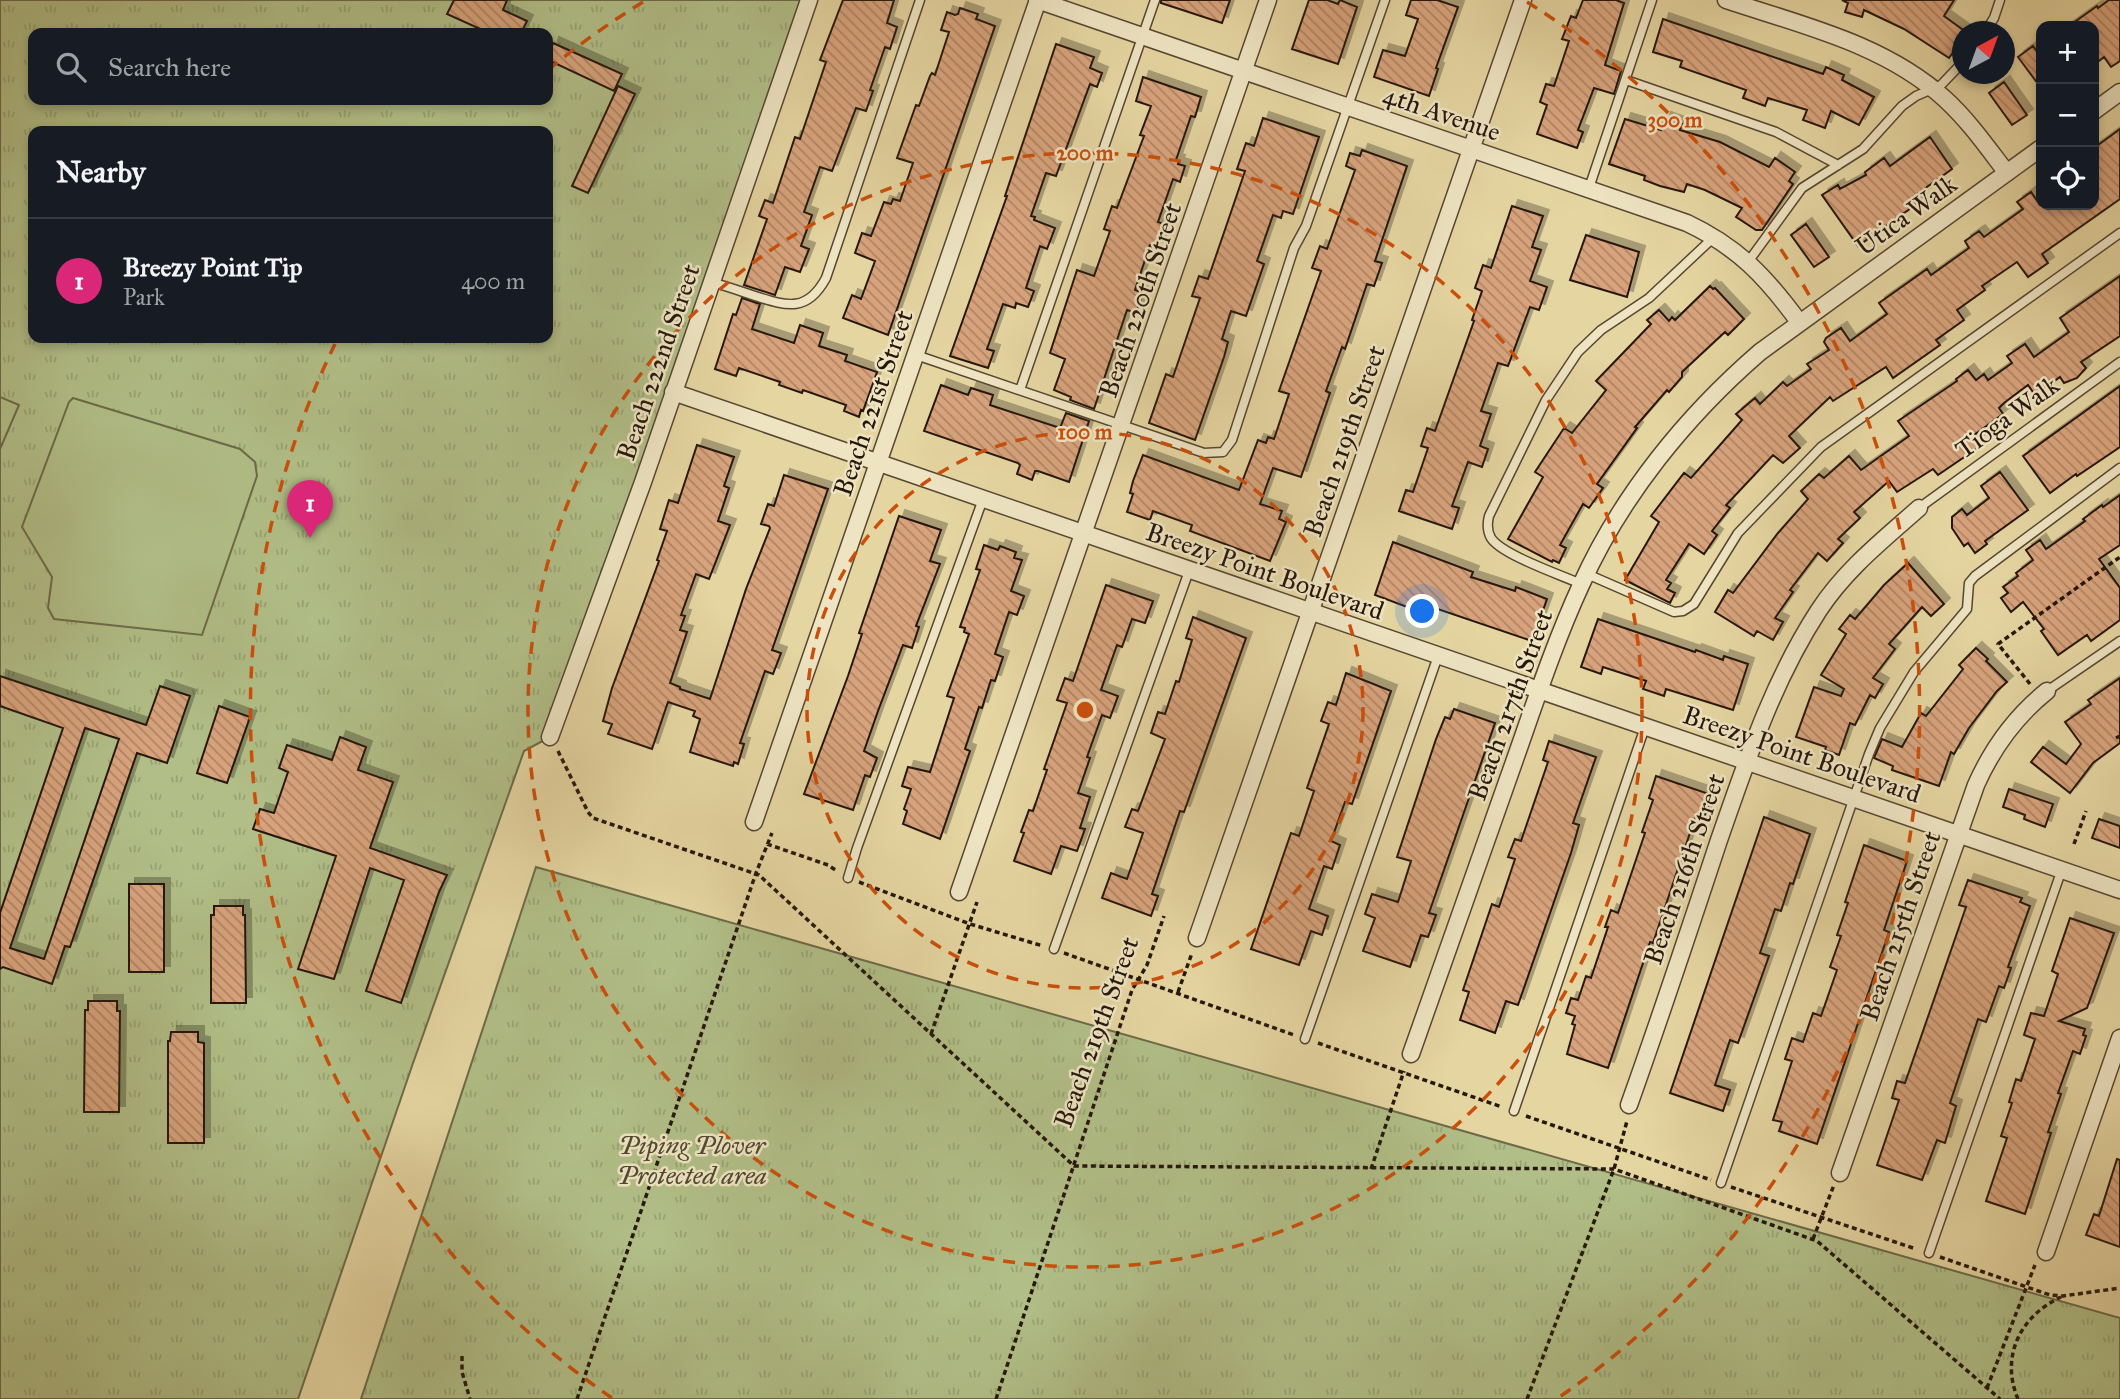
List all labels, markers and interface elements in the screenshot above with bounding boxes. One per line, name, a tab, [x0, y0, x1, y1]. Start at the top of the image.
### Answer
north arrow	[1952, 21, 2015, 84]
map controls	[2036, 21, 2099, 210]
button: +	[2036, 21, 2099, 84]
search box	[28, 28, 553, 105]
icon: search	[52, 48, 90, 86]
text: Search here	[108, 51, 231, 83]
street label: 4th Avenue	[1379, 78, 1505, 148]
button: −	[2036, 84, 2099, 147]
text: 300 m	[1647, 107, 1703, 133]
text: 200 m	[1057, 140, 1114, 166]
button: locate	[2036, 147, 2099, 210]
text: Nearby	[56, 154, 146, 190]
street label: Utica Walk	[1849, 167, 1964, 262]
street label: Beach 220th Street	[1092, 198, 1188, 402]
text: Breezy Point Tip	[123, 251, 303, 283]
street label: Beach 222nd Street	[609, 260, 707, 464]
text: 1	[74, 267, 84, 295]
text: 400 m	[461, 267, 525, 295]
text: Park	[123, 283, 165, 311]
street label: Beach 221st Street	[826, 306, 920, 500]
street label: Beach 219th Street	[1296, 341, 1392, 541]
street label: Tioga Walk	[1949, 368, 2066, 465]
text: 100 m	[1058, 419, 1113, 445]
pin: 1	[287, 480, 333, 538]
street label: Breezy Point Boulevard	[1142, 515, 1388, 627]
your location	[1405, 594, 1439, 628]
street label: Beach 217th Street	[1461, 605, 1559, 805]
centre of rings	[1073, 698, 1097, 722]
street label: Breezy Point Boulevard	[1679, 698, 1925, 810]
street label: Beach 216th Street	[1636, 769, 1732, 969]
street label: Beach 215th Street	[1853, 827, 1947, 1025]
street label: Beach 219th Street	[1047, 932, 1145, 1132]
park label: Piping Plover Protected area	[617, 1129, 767, 1191]

